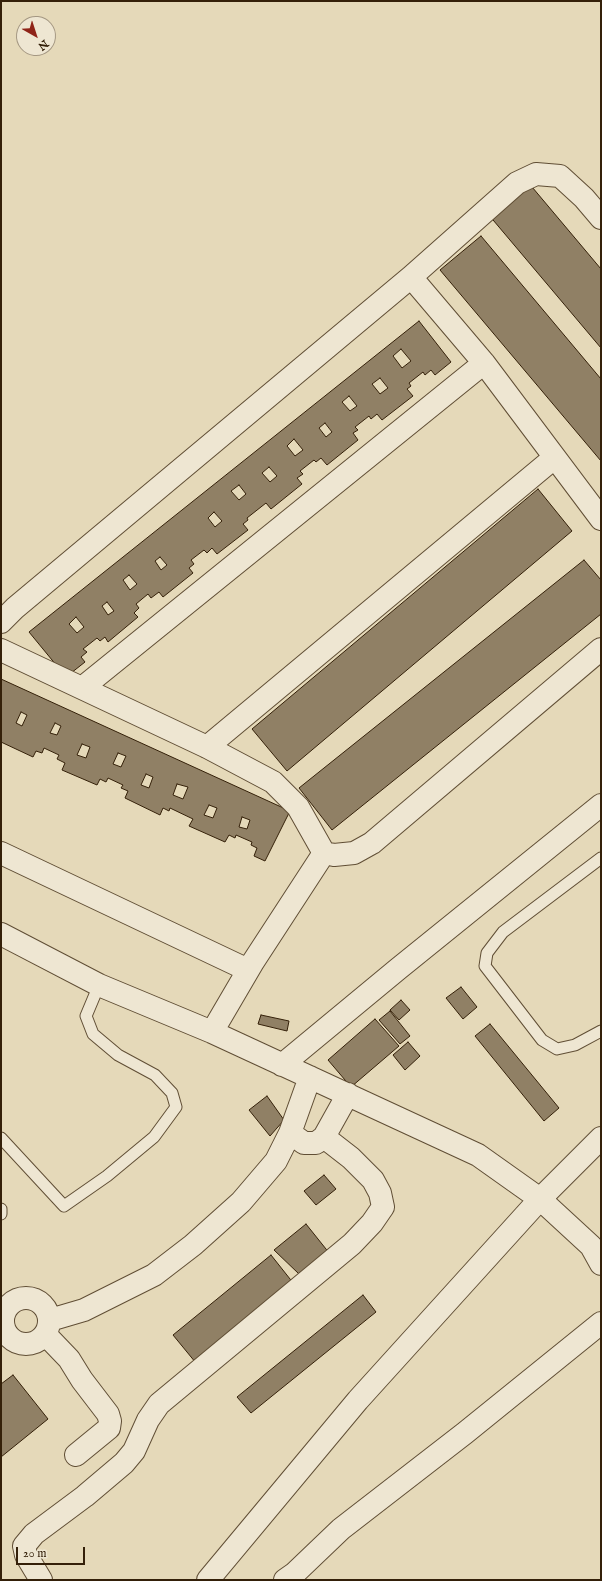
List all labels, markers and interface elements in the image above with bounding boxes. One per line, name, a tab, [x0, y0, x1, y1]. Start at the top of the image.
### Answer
north arrow	[16, 16, 56, 56]
text: N	[35, 36, 51, 53]
scale bar	[18, 1539, 87, 1565]
text: 20 m	[23, 1546, 46, 1561]

